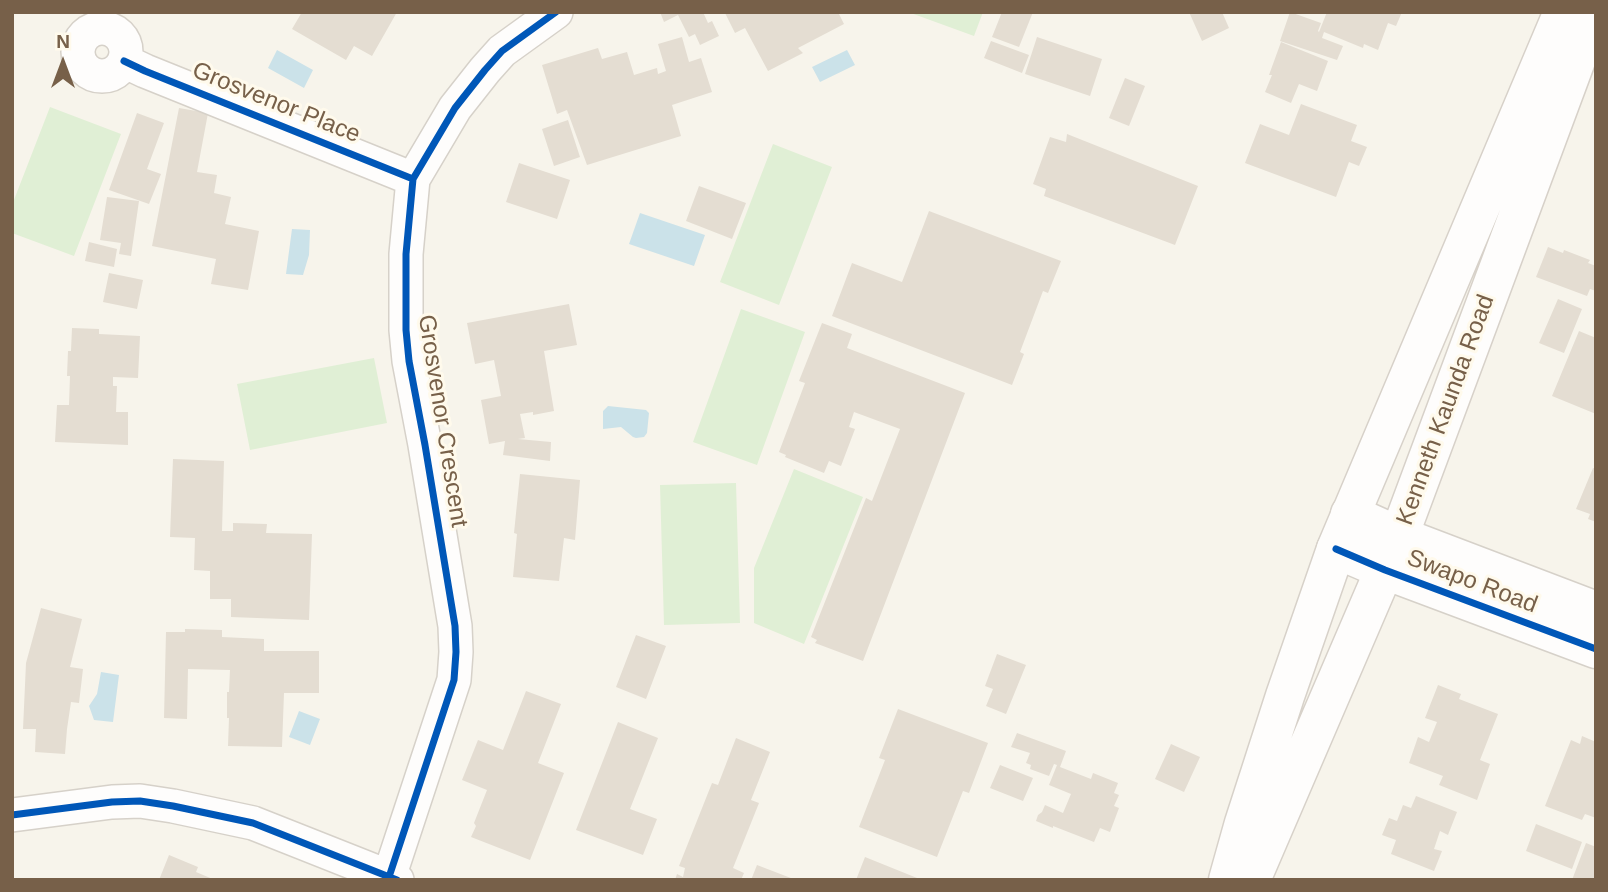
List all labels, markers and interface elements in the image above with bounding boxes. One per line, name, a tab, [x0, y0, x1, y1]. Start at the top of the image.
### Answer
north arrow	[28, 28, 98, 98]
text: N	[56, 31, 70, 52]
street label: Grosvenor Place	[188, 56, 364, 150]
street label: Kenneth Kaunda Road	[1391, 291, 1501, 529]
street label: Grosvenor Crescent	[411, 313, 473, 529]
street label: Swapo Road	[1403, 544, 1541, 620]

